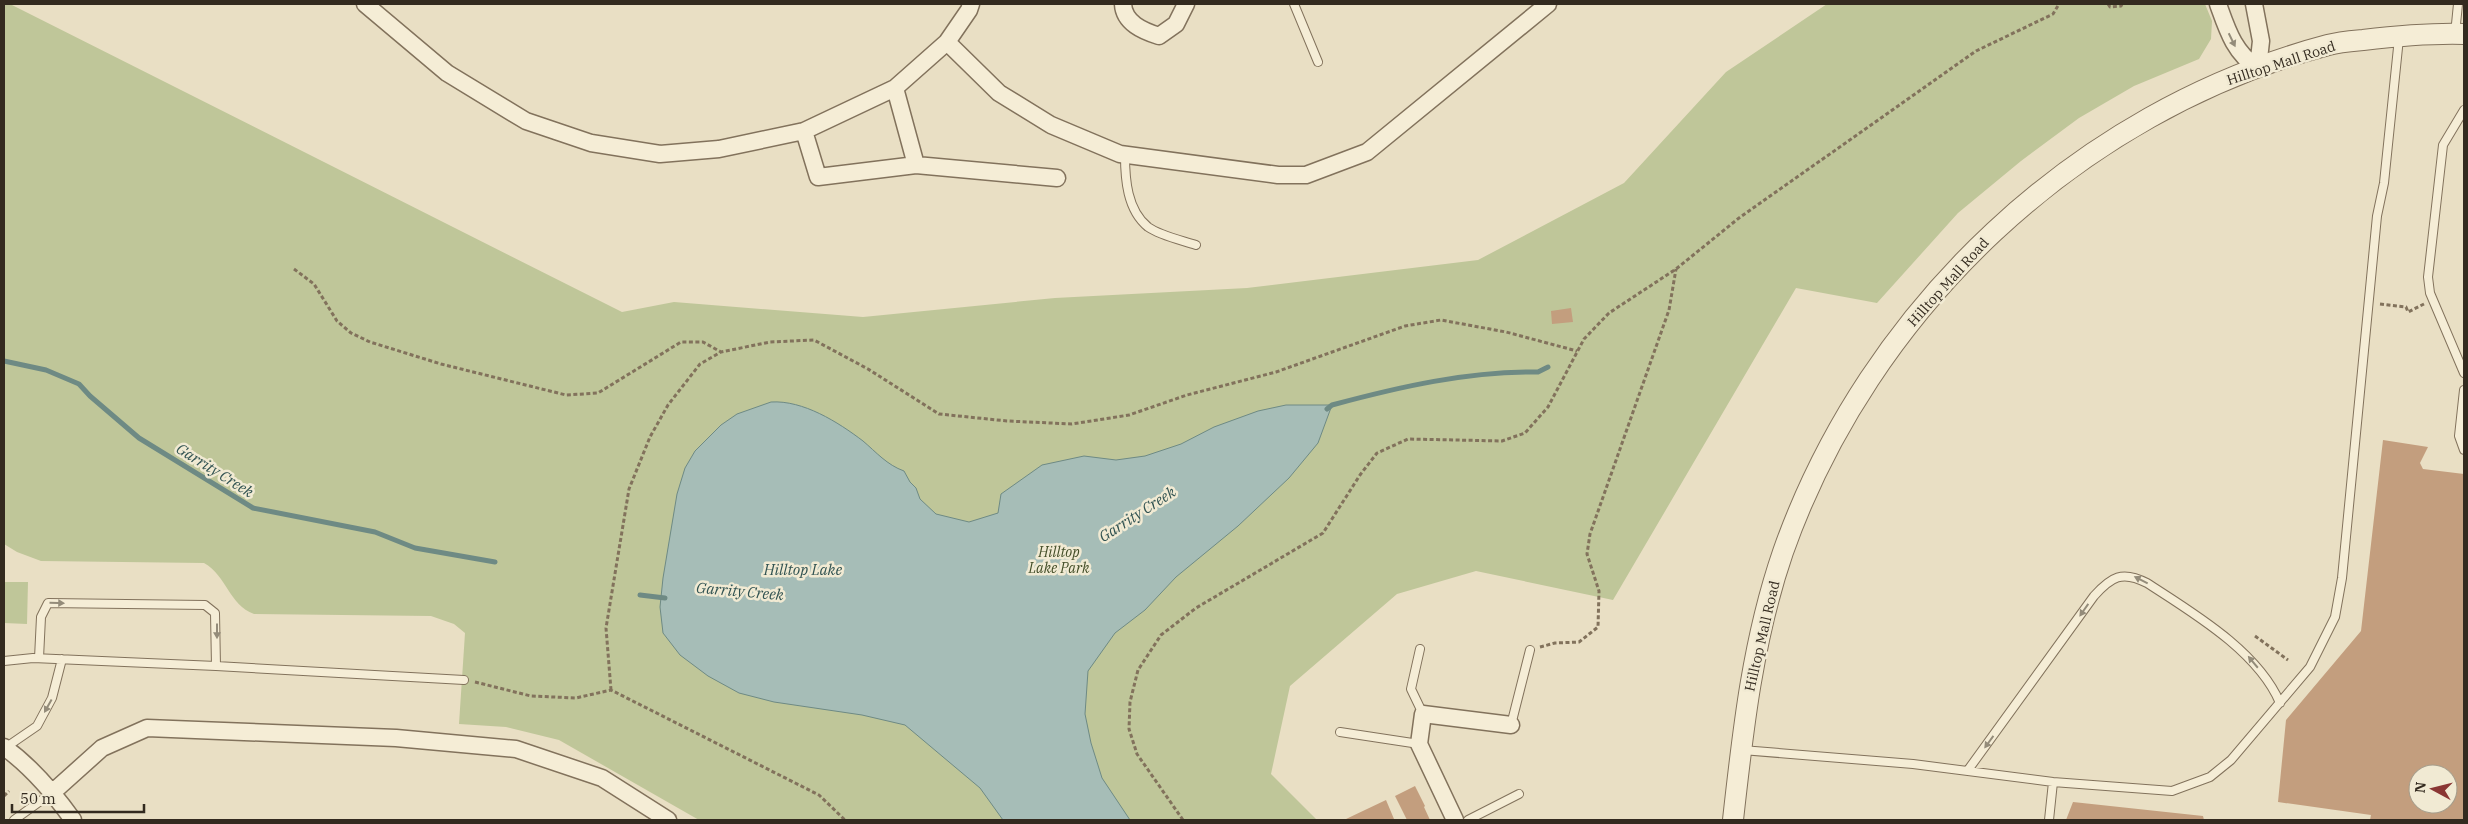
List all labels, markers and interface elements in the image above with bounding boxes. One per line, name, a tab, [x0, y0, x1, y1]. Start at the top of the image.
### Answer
one-way arrow	[2228, 33, 2236, 47]
street label: Hilltop Mall Road	[2224, 37, 2338, 89]
street label: Hilltop Mall Road	[1903, 233, 1993, 330]
water label: Garrity Creek	[173, 439, 257, 501]
water label: Garrity Creek	[1095, 482, 1179, 546]
park label: Hilltop Lake Park	[1028, 543, 1090, 577]
water label: Hilltop Lake	[763, 560, 843, 579]
one-way arrow	[2133, 576, 2148, 584]
water label: Garrity Creek	[695, 578, 785, 604]
street label: Hilltop Mall Road	[1740, 578, 1784, 693]
one-way arrow	[49, 599, 65, 607]
one-way arrow	[2079, 604, 2089, 617]
one-way arrow	[213, 624, 221, 640]
one-way arrow	[2248, 656, 2259, 669]
one-way arrow	[44, 698, 52, 713]
one-way arrow	[1984, 735, 1994, 749]
north arrow	[2408, 764, 2458, 814]
text: N	[2410, 781, 2430, 794]
scale bar	[12, 782, 145, 814]
text: 50 m	[20, 789, 56, 808]

